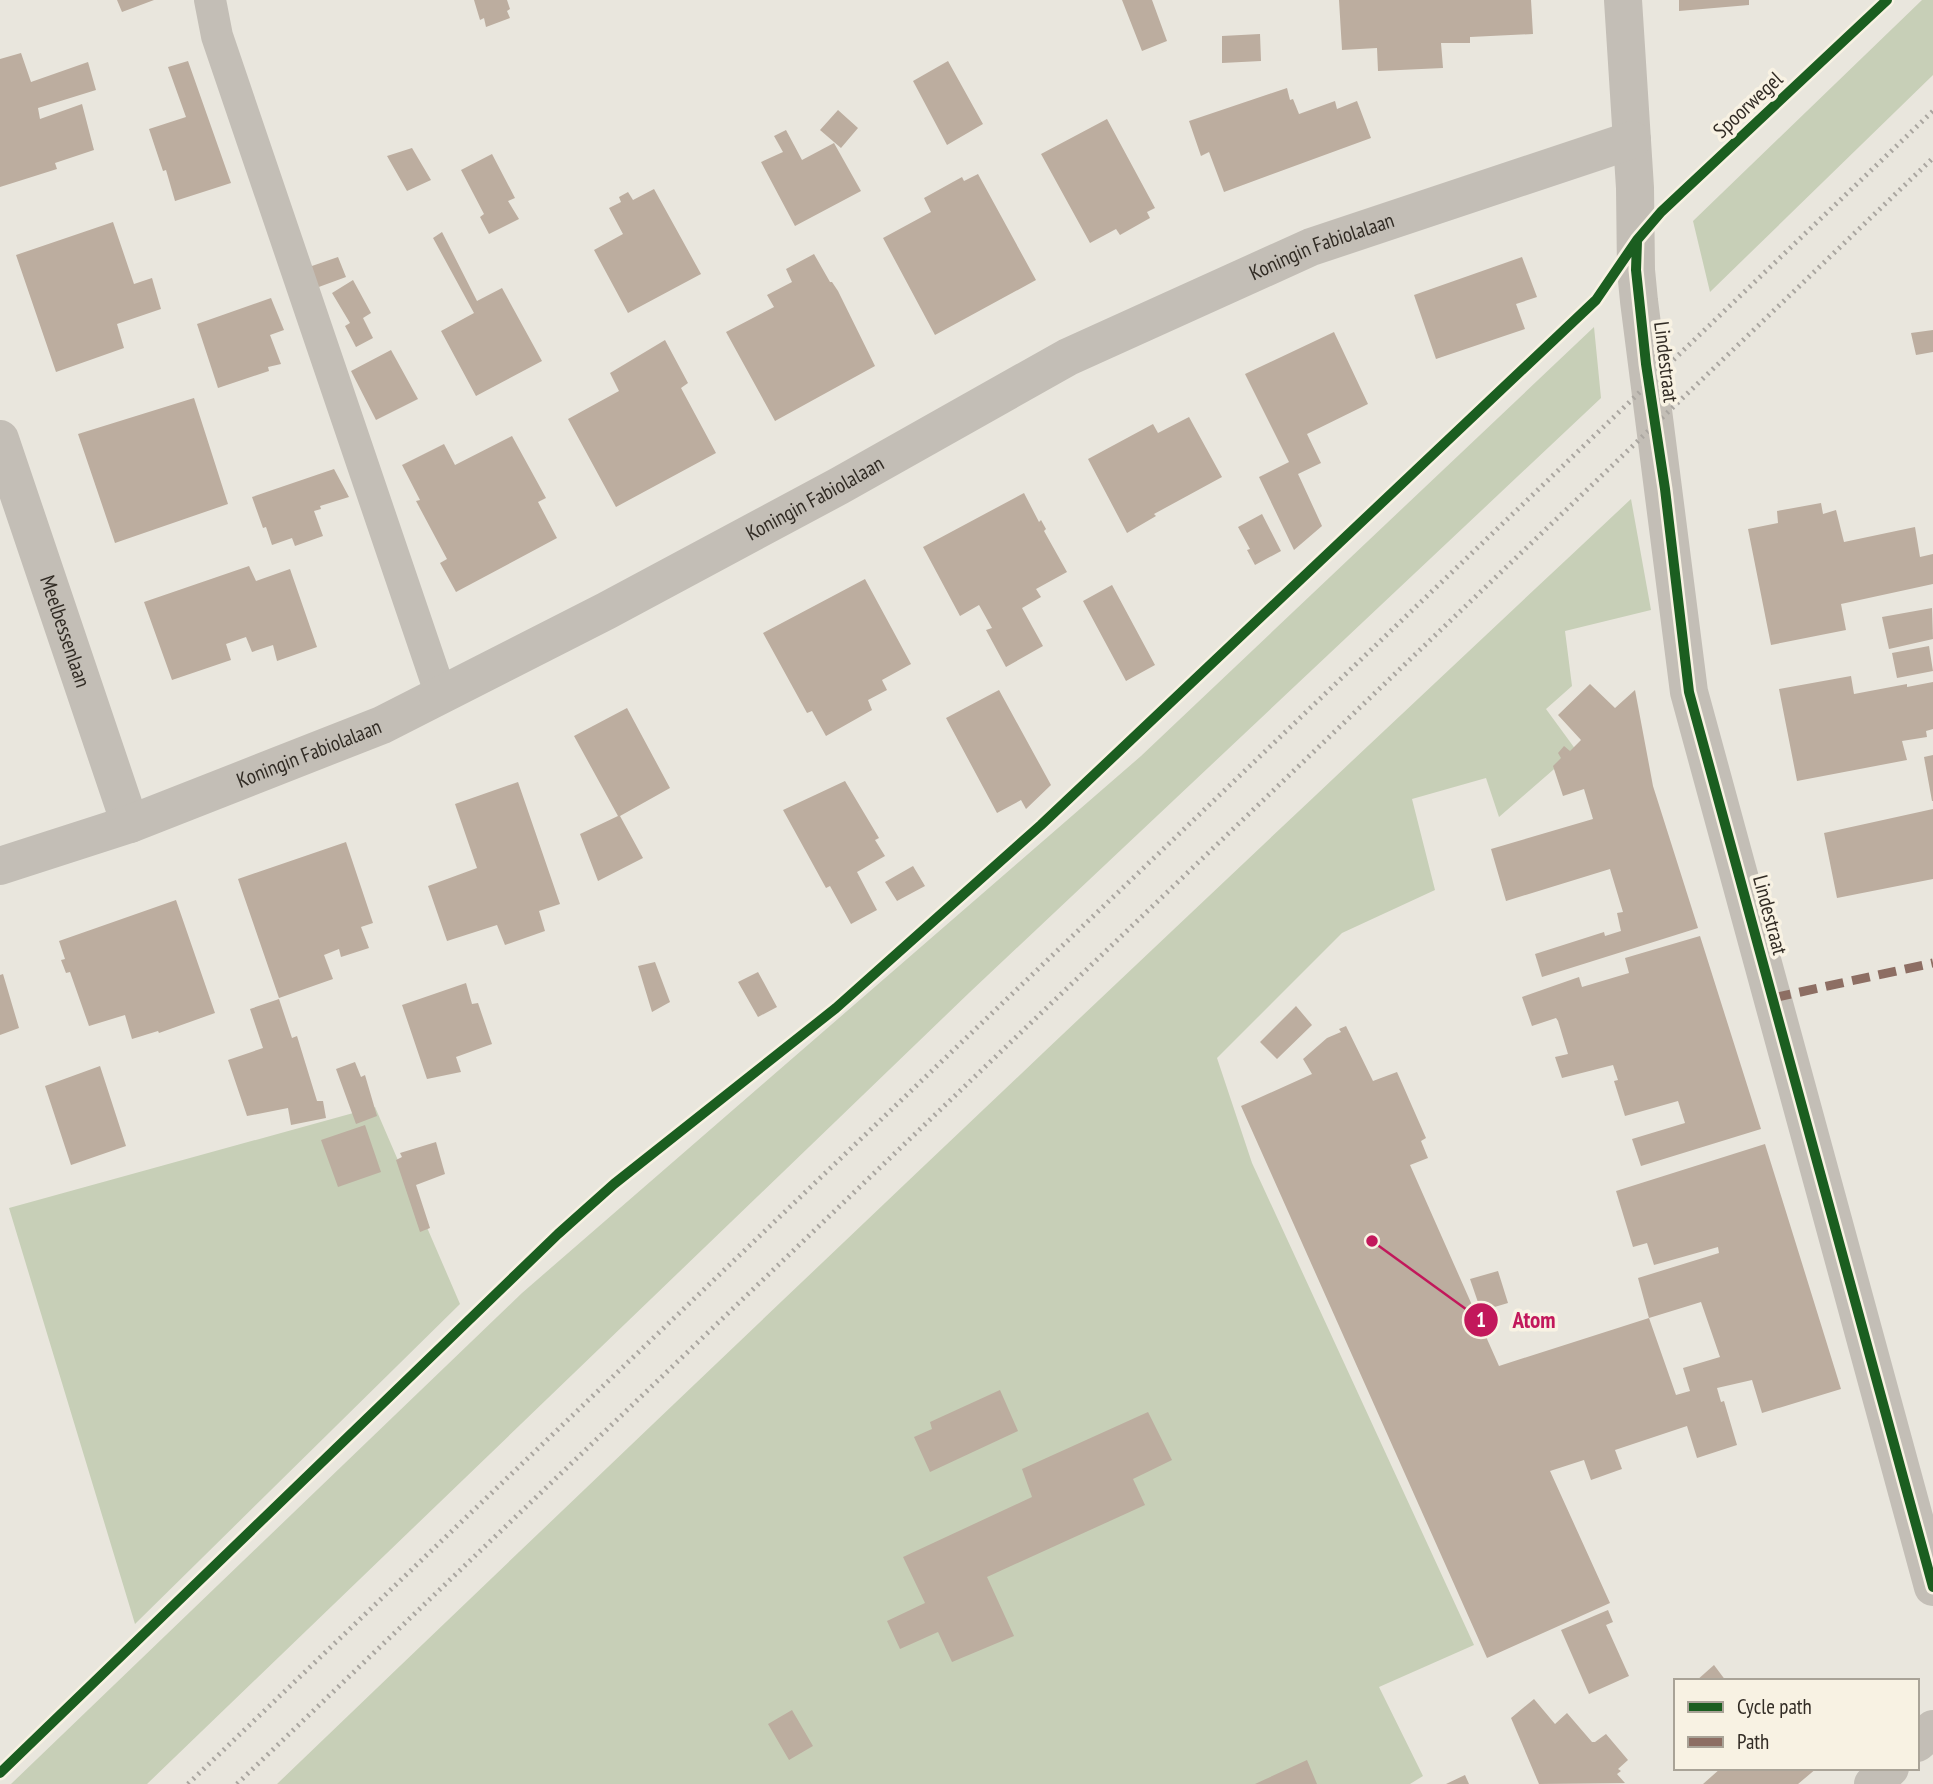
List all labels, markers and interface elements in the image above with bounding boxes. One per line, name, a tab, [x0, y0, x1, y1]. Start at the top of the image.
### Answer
street label: Spoorwegel	[1707, 66, 1788, 144]
street label: Koningin Fabiolalaan	[1245, 206, 1398, 286]
street label: Lindestraat	[1648, 320, 1685, 404]
street label: Koningin Fabiolalaan	[741, 450, 888, 546]
street label: Meelbessenlaan	[34, 572, 97, 691]
street label: Koningin Fabiolalaan	[233, 713, 385, 794]
street label: Lindestraat	[1747, 872, 1794, 958]
callout: Atom	[1463, 1298, 1570, 1342]
text: Atom	[1511, 1305, 1556, 1334]
text: 1	[1476, 1306, 1486, 1333]
legend	[1674, 1679, 1919, 1770]
text: Cycle path	[1737, 1693, 1812, 1720]
text: Path	[1737, 1728, 1769, 1755]

